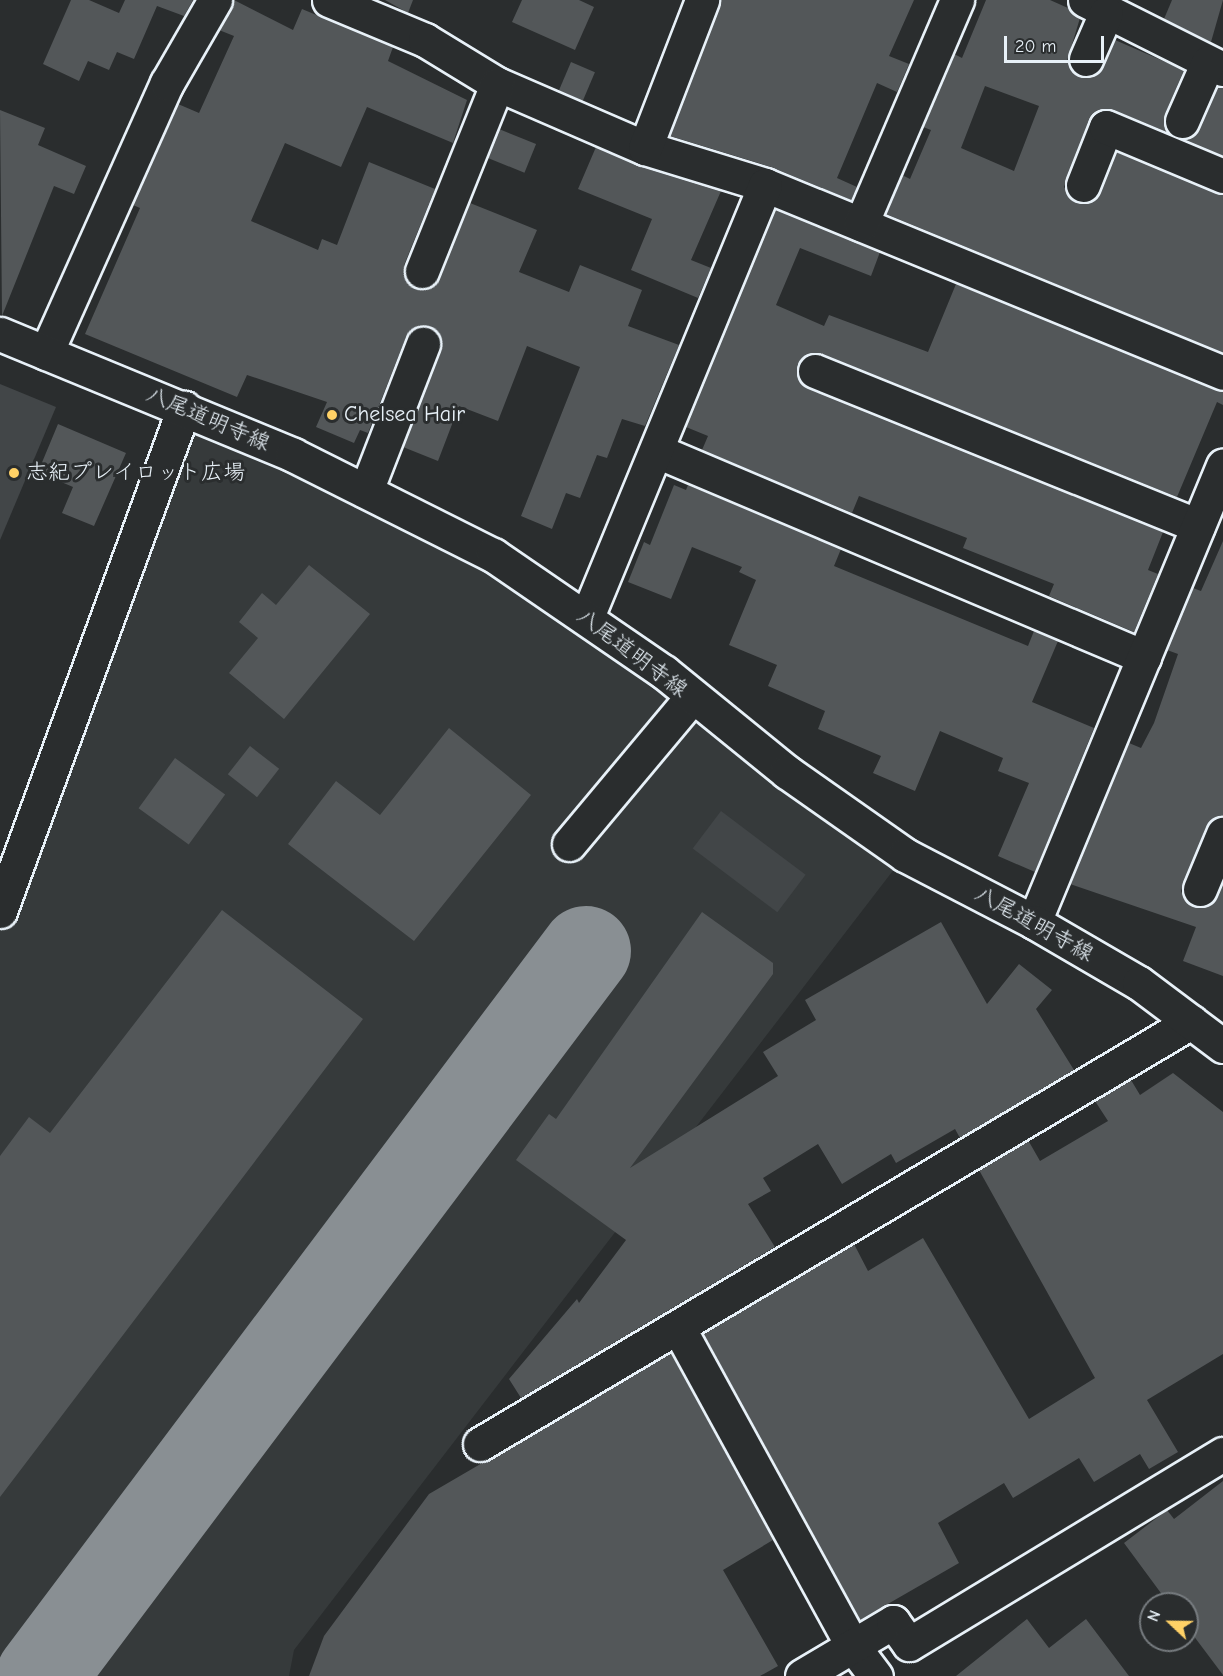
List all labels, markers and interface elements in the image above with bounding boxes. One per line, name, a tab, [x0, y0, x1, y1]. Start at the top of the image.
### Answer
scale bar	[1007, 24, 1108, 62]
text: 20 m	[1015, 36, 1056, 57]
street label: 八尾道明寺線	[142, 381, 274, 457]
place label: Chelsea Hair	[344, 402, 465, 428]
marker: Chelsea Hair	[325, 408, 339, 422]
place label: 志紀プレイロット広場	[26, 460, 246, 486]
marker: 志紀プレイロット広場	[7, 466, 21, 480]
street label: 八尾道明寺線	[571, 603, 693, 703]
street label: 八尾道明寺線	[970, 880, 1098, 968]
north arrow	[1139, 1592, 1199, 1652]
text: N	[1144, 1608, 1164, 1624]

